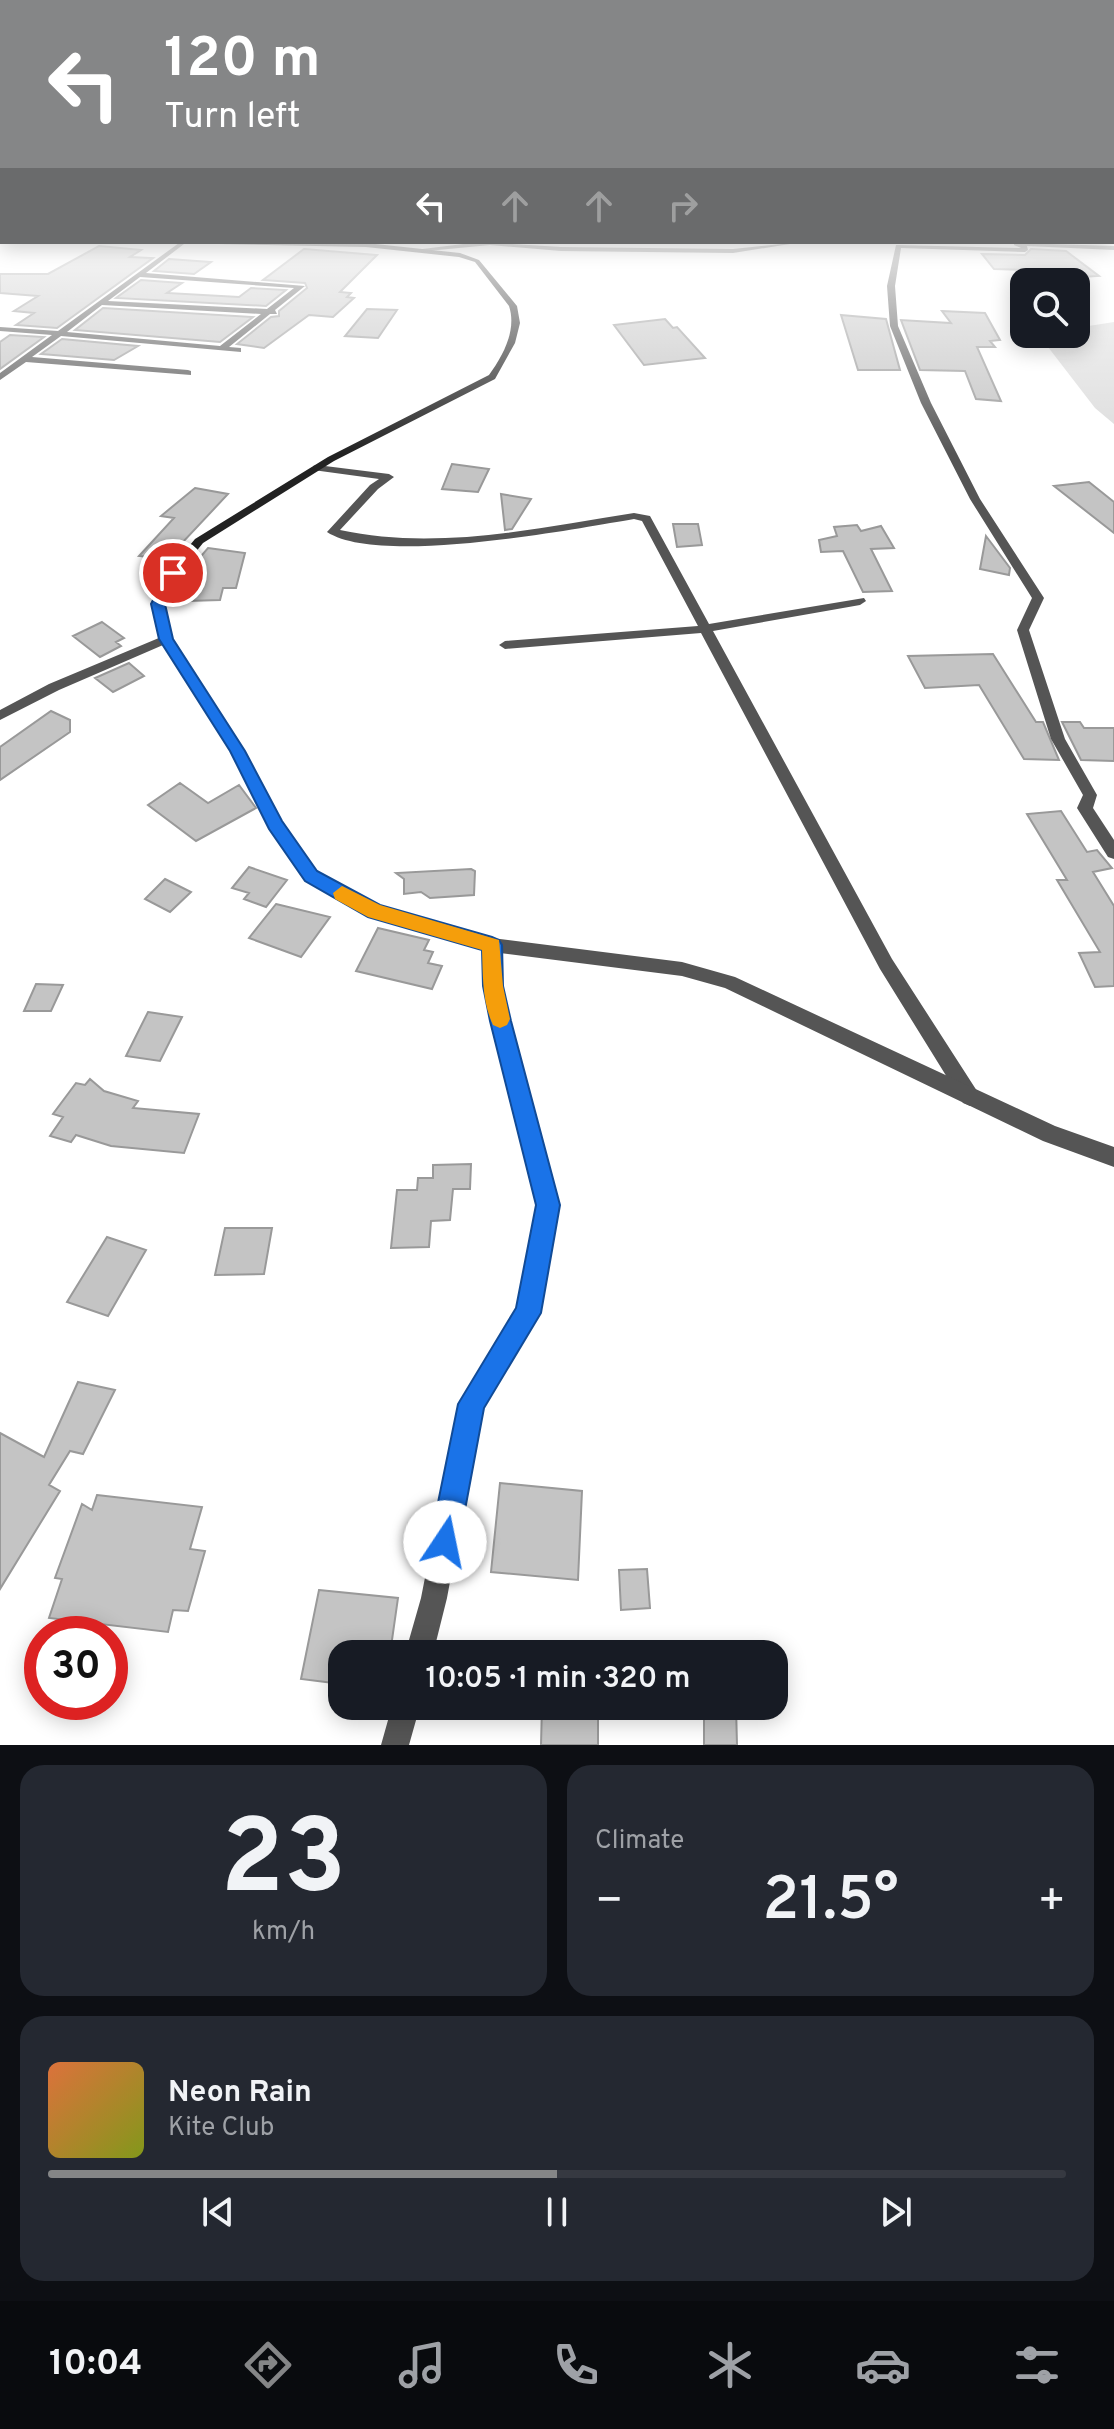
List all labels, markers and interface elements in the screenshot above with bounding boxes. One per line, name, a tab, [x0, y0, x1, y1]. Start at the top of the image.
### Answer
text: 120 m	[164, 26, 321, 96]
icon: left	[32, 32, 136, 136]
text: Turn left	[164, 95, 301, 141]
icon: left	[409, 184, 453, 228]
icon: ahead	[493, 184, 537, 228]
icon: ahead	[577, 184, 621, 228]
icon: right	[661, 184, 705, 228]
map controls	[1010, 268, 1090, 348]
button: search	[1010, 268, 1090, 348]
pin	[139, 539, 207, 607]
icon: arrive	[151, 551, 195, 595]
position arrow	[403, 1500, 487, 1584]
speed limit sign: 30	[24, 1616, 128, 1720]
text: 10:05 · 1 min · 320 m	[425, 1661, 691, 1698]
text: 23	[221, 1798, 346, 1930]
text: Climate	[595, 1825, 684, 1858]
text: 21.5°	[762, 1865, 899, 1941]
text: −	[595, 1875, 623, 1931]
text: +	[1038, 1875, 1066, 1931]
text: km/h	[252, 1916, 315, 1949]
text: Neon Rain	[168, 2075, 312, 2112]
text: Kite Club	[168, 2112, 274, 2145]
icon: previous	[196, 2190, 240, 2234]
icon: pause	[535, 2190, 579, 2234]
icon: next	[874, 2190, 918, 2234]
icon: directions	[240, 2337, 296, 2393]
icon: music	[394, 2337, 450, 2393]
icon: phone	[548, 2337, 604, 2393]
icon: climate	[702, 2337, 758, 2393]
icon: car	[855, 2337, 911, 2393]
icon: filters	[1009, 2337, 1065, 2393]
text: 10:04	[49, 2342, 143, 2388]

